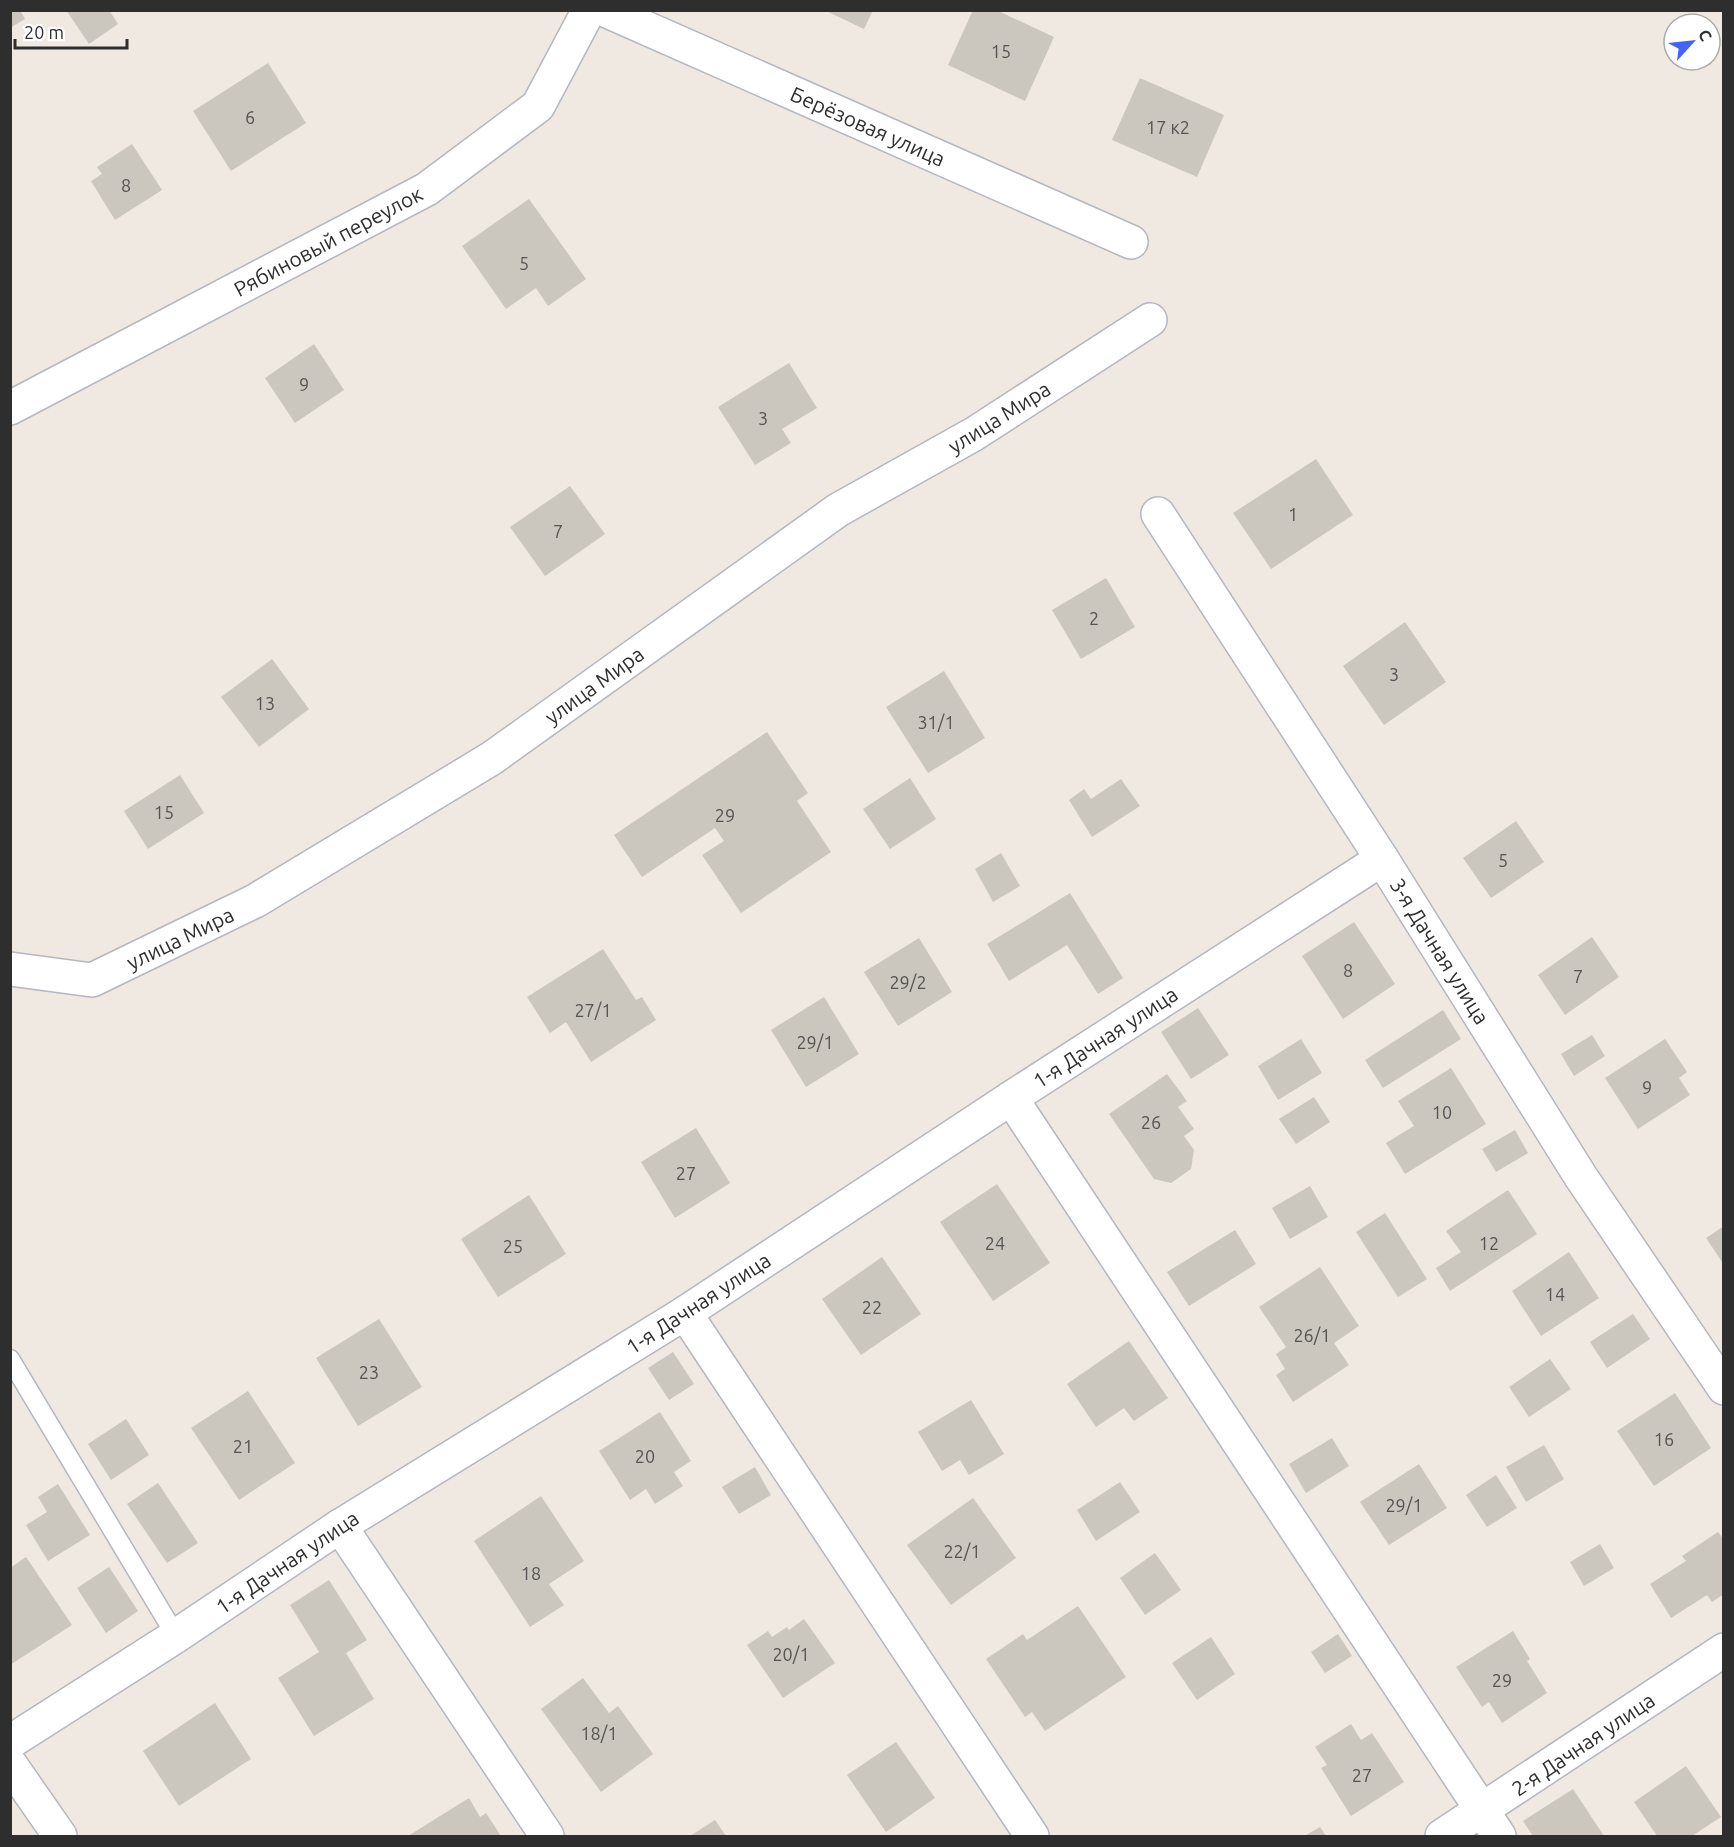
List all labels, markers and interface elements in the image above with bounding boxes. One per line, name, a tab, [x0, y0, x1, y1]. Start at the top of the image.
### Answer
scale bar	[15, 12, 128, 50]
north arrow	[1662, 12, 1722, 72]
text: 20 m	[24, 22, 64, 42]
text: С	[1695, 27, 1716, 44]
house number: 15	[991, 41, 1011, 61]
street label: Берёзовая улица	[787, 81, 949, 171]
house number: 6	[245, 107, 255, 127]
house number: 17 к2	[1146, 117, 1190, 137]
house number: 8	[121, 175, 131, 195]
street label: Рябиновый переулок	[230, 181, 427, 301]
house number: 5	[519, 253, 529, 273]
house number: 9	[299, 374, 309, 394]
street label: улица Мира	[943, 376, 1055, 458]
house number: 3	[758, 408, 768, 428]
house number: 1	[1288, 504, 1298, 524]
house number: 7	[553, 521, 563, 541]
house number: 2	[1089, 608, 1099, 628]
street label: улица Мира	[540, 641, 648, 729]
house number: 3	[1389, 664, 1399, 684]
house number: 13	[255, 693, 275, 713]
house number: 31/1	[917, 712, 955, 732]
house number: 15	[154, 802, 174, 822]
house number: 29	[715, 805, 735, 825]
house number: 5	[1498, 850, 1508, 870]
street label: 3-я Дачная улица	[1386, 874, 1494, 1028]
street label: улица Мира	[123, 902, 237, 974]
house number: 8	[1343, 960, 1353, 980]
house number: 7	[1573, 966, 1583, 986]
house number: 29/2	[889, 972, 927, 992]
street label: 1-я Дачная улица	[1028, 981, 1182, 1093]
house number: 27/1	[574, 1000, 612, 1020]
house number: 29/1	[796, 1032, 834, 1052]
house number: 9	[1642, 1077, 1652, 1097]
house number: 10	[1432, 1102, 1452, 1122]
house number: 26	[1141, 1112, 1161, 1132]
house number: 27	[676, 1163, 696, 1183]
house number: 24	[985, 1233, 1005, 1253]
house number: 12	[1479, 1233, 1499, 1253]
house number: 25	[503, 1236, 523, 1256]
street label: 1-я Дачная улица	[621, 1247, 775, 1359]
house number: 14	[1545, 1284, 1565, 1304]
house number: 22	[862, 1297, 882, 1317]
house number: 26/1	[1293, 1325, 1331, 1345]
house number: 23	[359, 1362, 379, 1382]
house number: 16	[1654, 1429, 1674, 1449]
house number: 21	[233, 1436, 253, 1456]
house number: 20	[635, 1446, 655, 1466]
house number: 29/1	[1385, 1495, 1423, 1515]
street label: 1-я Дачная улица	[211, 1505, 363, 1619]
house number: 22/1	[943, 1541, 981, 1561]
house number: 18	[521, 1563, 541, 1583]
house number: 20/1	[772, 1644, 810, 1664]
house number: 29	[1492, 1670, 1512, 1690]
street label: 2-я Дачная улица	[1507, 1687, 1659, 1801]
house number: 18/1	[580, 1723, 618, 1743]
house number: 27	[1352, 1765, 1372, 1785]

